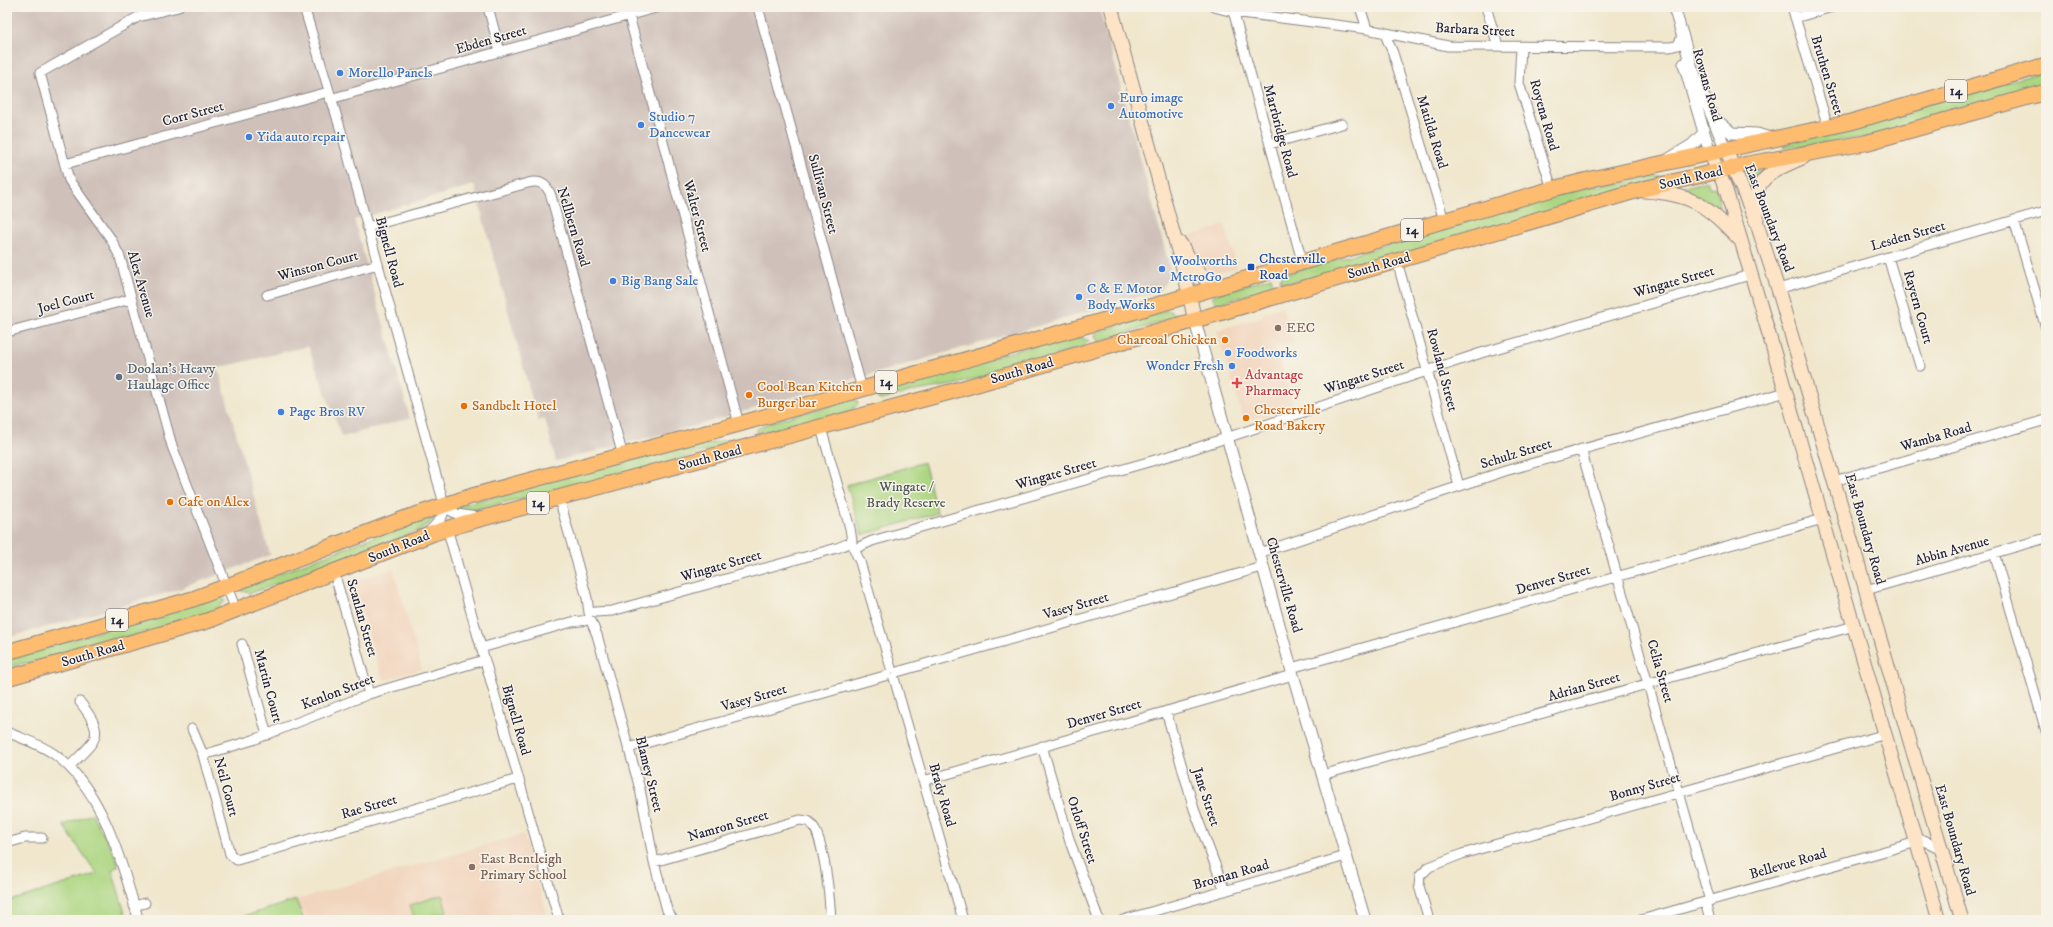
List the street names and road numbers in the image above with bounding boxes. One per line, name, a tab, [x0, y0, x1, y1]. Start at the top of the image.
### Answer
street label: Barbara Street	[1435, 19, 1516, 41]
street label: Ebden Street	[454, 21, 529, 59]
street label: Bruthen Street	[1806, 33, 1848, 117]
street label: Rowans Road	[1688, 47, 1726, 123]
street label: Royena Road	[1525, 77, 1563, 153]
road number: 14	[1945, 80, 1967, 102]
street label: Marrbridge Road	[1259, 82, 1301, 180]
street label: Matilda Road	[1412, 93, 1452, 171]
street label: Corr Street	[160, 97, 226, 131]
street label: Sullivan Street	[804, 152, 842, 236]
street label: East Boundary Road	[1740, 161, 1798, 275]
street label: South Road	[1657, 162, 1725, 194]
street label: Walter Street	[679, 177, 715, 254]
street label: Nellbern Road	[552, 185, 594, 269]
street label: Bignell Road	[371, 215, 407, 289]
street label: Lesden Street	[1869, 217, 1948, 255]
road number: 14	[1401, 219, 1423, 241]
street label: Winston Court	[275, 246, 361, 286]
street label: Alex Avenue	[123, 248, 159, 320]
street label: South Road	[1345, 248, 1413, 284]
street label: Wingate Street	[1631, 262, 1717, 302]
street label: Rayern Court	[1899, 268, 1937, 346]
street label: Joel Court	[34, 286, 97, 319]
street label: Rowland Street	[1422, 326, 1462, 414]
street label: South Road	[988, 353, 1056, 389]
street label: Wingate Street	[1321, 355, 1407, 399]
road number: 14	[875, 371, 897, 393]
street label: Wamba Road	[1898, 418, 1974, 456]
street label: Schulz Street	[1478, 434, 1554, 473]
street label: South Road	[676, 441, 744, 475]
street label: Wingate Street	[1013, 454, 1099, 494]
street label: East Boundary Road	[1841, 471, 1889, 587]
road number: 14	[527, 492, 549, 514]
street label: South Road	[366, 527, 432, 567]
street label: Abbin Avenue	[1913, 532, 1991, 570]
street label: Chesterville Road	[1262, 535, 1306, 635]
street label: Wingate Street	[678, 546, 764, 586]
street label: Denver Street	[1514, 561, 1593, 599]
street label: Scanlan Street	[342, 577, 382, 660]
street label: Vasey Street	[1040, 588, 1111, 624]
road number: 14	[106, 609, 128, 631]
street label: South Road	[59, 636, 127, 672]
street label: Celia Street	[1642, 637, 1678, 705]
street label: Martin Court	[250, 647, 287, 725]
street label: Adrian Street	[1546, 668, 1623, 706]
street label: Kenlon Street	[299, 670, 378, 714]
street label: Vasey Street	[718, 680, 789, 716]
street label: Bignell Road	[497, 683, 535, 757]
street label: Denver Street	[1065, 695, 1144, 733]
street label: Blamey Street	[631, 734, 667, 814]
street label: Neil Court	[209, 755, 243, 819]
street label: Brady Road	[924, 761, 960, 829]
street label: Jane Street	[1187, 764, 1224, 829]
street label: Bonny Street	[1607, 768, 1683, 806]
street label: East Boundary Road	[1931, 782, 1979, 898]
street label: Rae Street	[339, 790, 399, 824]
street label: Orloff Street	[1063, 794, 1102, 867]
street label: Namron Street	[686, 806, 771, 846]
street label: Bellevue Road	[1747, 844, 1829, 884]
street label: Brosnan Road	[1191, 856, 1271, 894]

